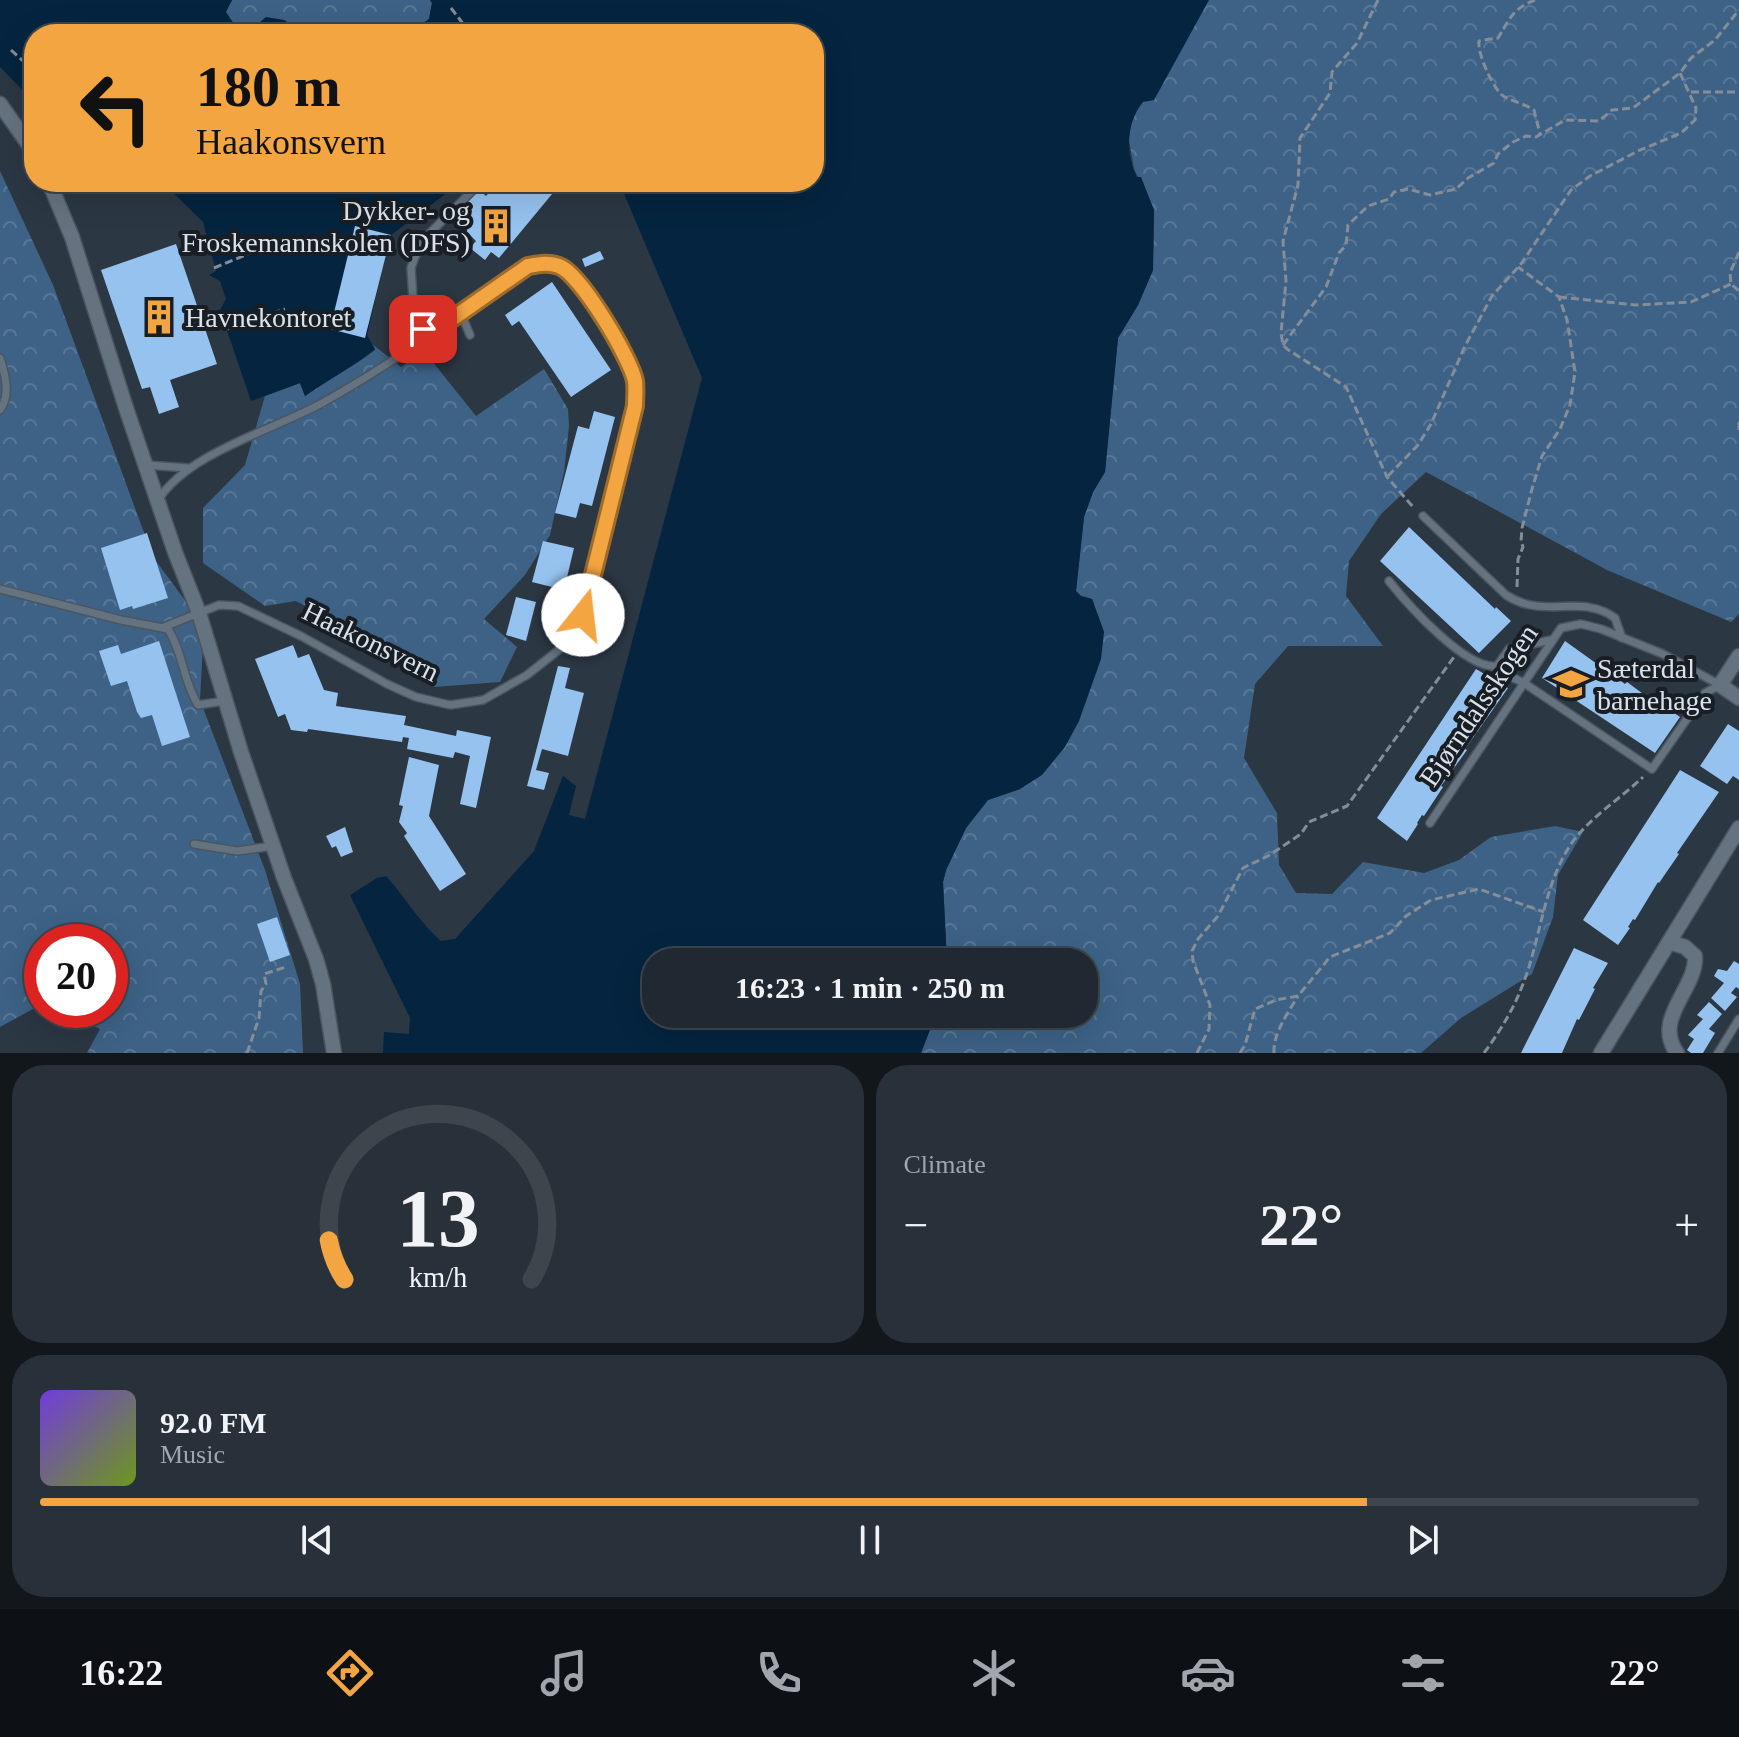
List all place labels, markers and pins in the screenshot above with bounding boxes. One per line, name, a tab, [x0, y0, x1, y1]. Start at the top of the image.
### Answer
place label: Dykker- og Froskemannskolen (DFS)	[181, 195, 470, 258]
building icon: Dykker- og Froskemannskolen (DFS)	[477, 207, 515, 245]
pin	[389, 295, 457, 363]
building icon: Havnekontoret	[140, 298, 178, 336]
place label: Havnekontoret	[185, 302, 352, 333]
place label: Sæterdal barnehage	[1597, 653, 1712, 716]
school or university icon: Sæterdal barnehage	[1552, 665, 1590, 703]

